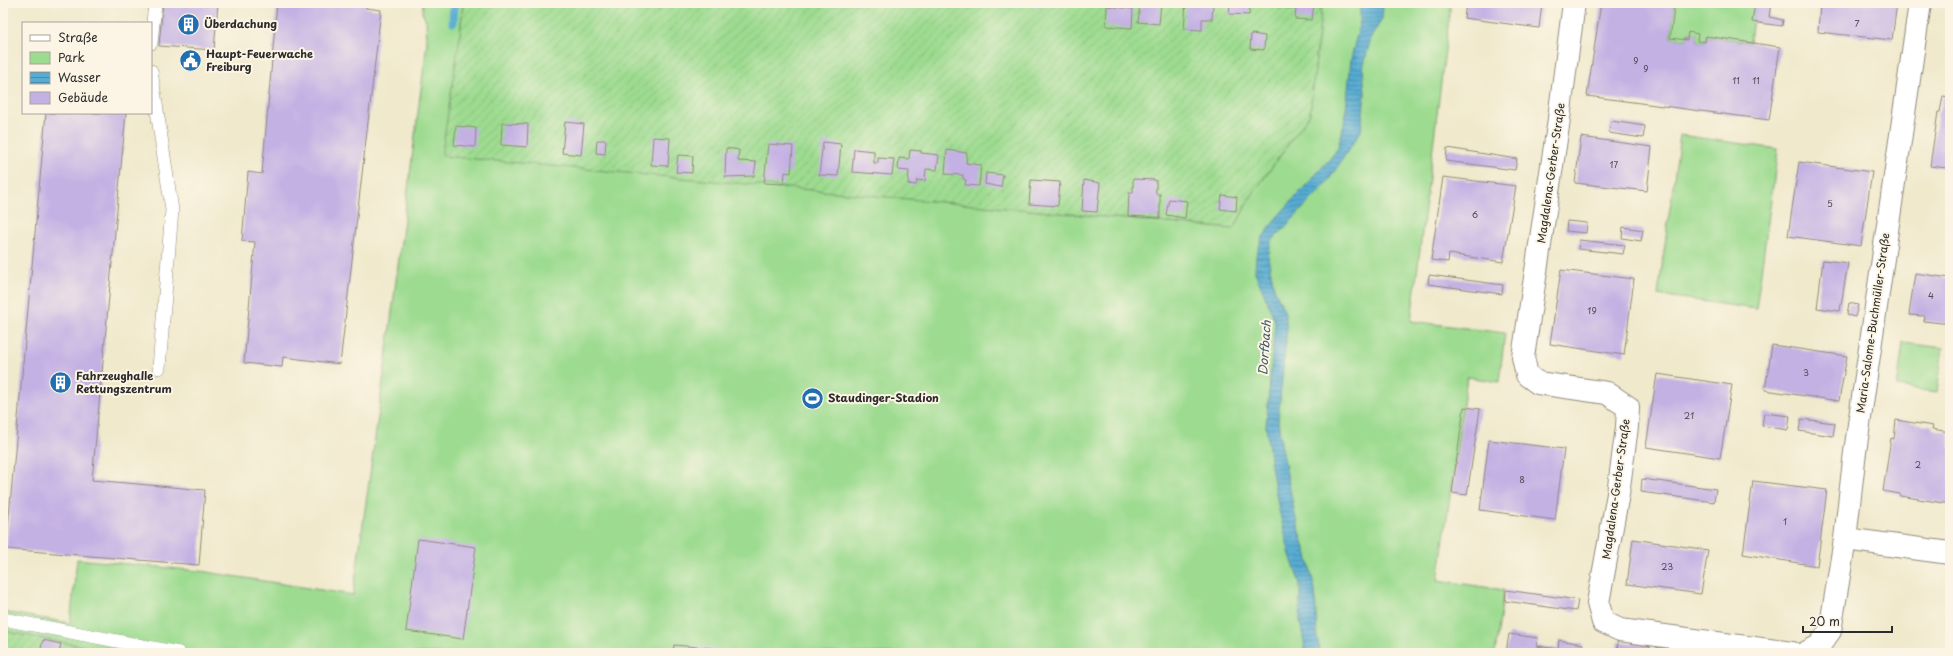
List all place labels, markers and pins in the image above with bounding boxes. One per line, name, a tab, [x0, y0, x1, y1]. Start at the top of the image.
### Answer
building icon: Überdachung	[176, 11, 202, 37]
place label: Überdachung	[204, 15, 277, 32]
place label: Haupt-Feuerwache Freiburg	[206, 45, 313, 75]
public building icon: Haupt-Feuerwache Freiburg	[178, 47, 204, 73]
place label: Fahrzeughalle Rettungszentrum	[76, 367, 172, 397]
building icon: Fahrzeughalle Rettungszentrum	[48, 369, 74, 395]
sports icon: Staudinger-Stadion	[800, 385, 826, 411]
place label: Staudinger-Stadion	[828, 389, 939, 406]

